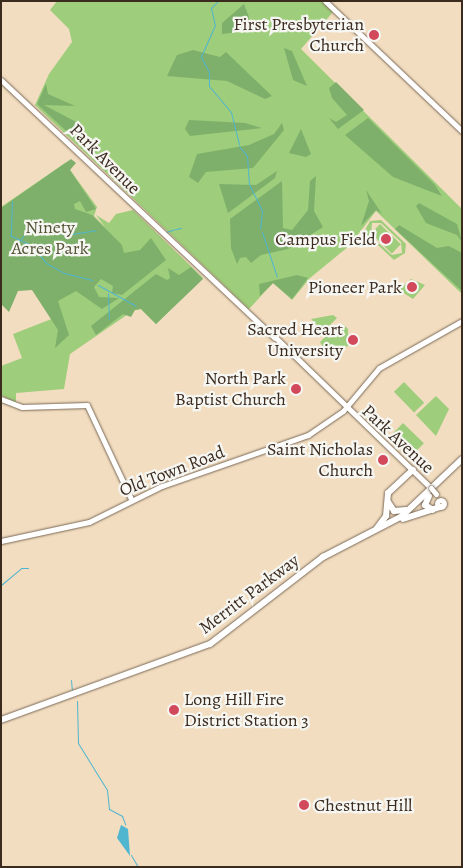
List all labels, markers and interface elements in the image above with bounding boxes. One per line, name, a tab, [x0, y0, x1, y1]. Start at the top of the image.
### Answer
place label: First Presbyterian Church	[234, 14, 364, 56]
marker: First Presbyterian Church	[368, 29, 380, 41]
street label: Park Avenue	[65, 119, 145, 199]
park label: Ninety Acres Park	[11, 217, 89, 260]
place label: Campus Field	[275, 228, 376, 250]
marker: Campus Field	[380, 233, 392, 245]
place label: Pioneer Park	[308, 276, 402, 298]
marker: Pioneer Park	[406, 281, 418, 293]
place label: Sacred Heart University	[247, 319, 343, 362]
marker: Sacred Heart University	[347, 334, 359, 346]
place label: North Park Baptist Church	[175, 368, 286, 410]
marker: North Park Baptist Church	[290, 383, 302, 395]
street label: Park Avenue	[357, 400, 439, 478]
place label: Saint Nicholas Church	[267, 439, 373, 482]
street label: Old Town Road	[116, 441, 228, 501]
marker: Saint Nicholas Church	[377, 454, 389, 466]
street label: Merritt Parkway	[195, 549, 303, 639]
place label: Long Hill Fire District Station 3	[184, 689, 309, 732]
marker: Long Hill Fire District Station 3	[168, 704, 180, 716]
place label: Chestnut Hill	[314, 794, 412, 816]
marker: Chestnut Hill	[298, 799, 310, 811]

